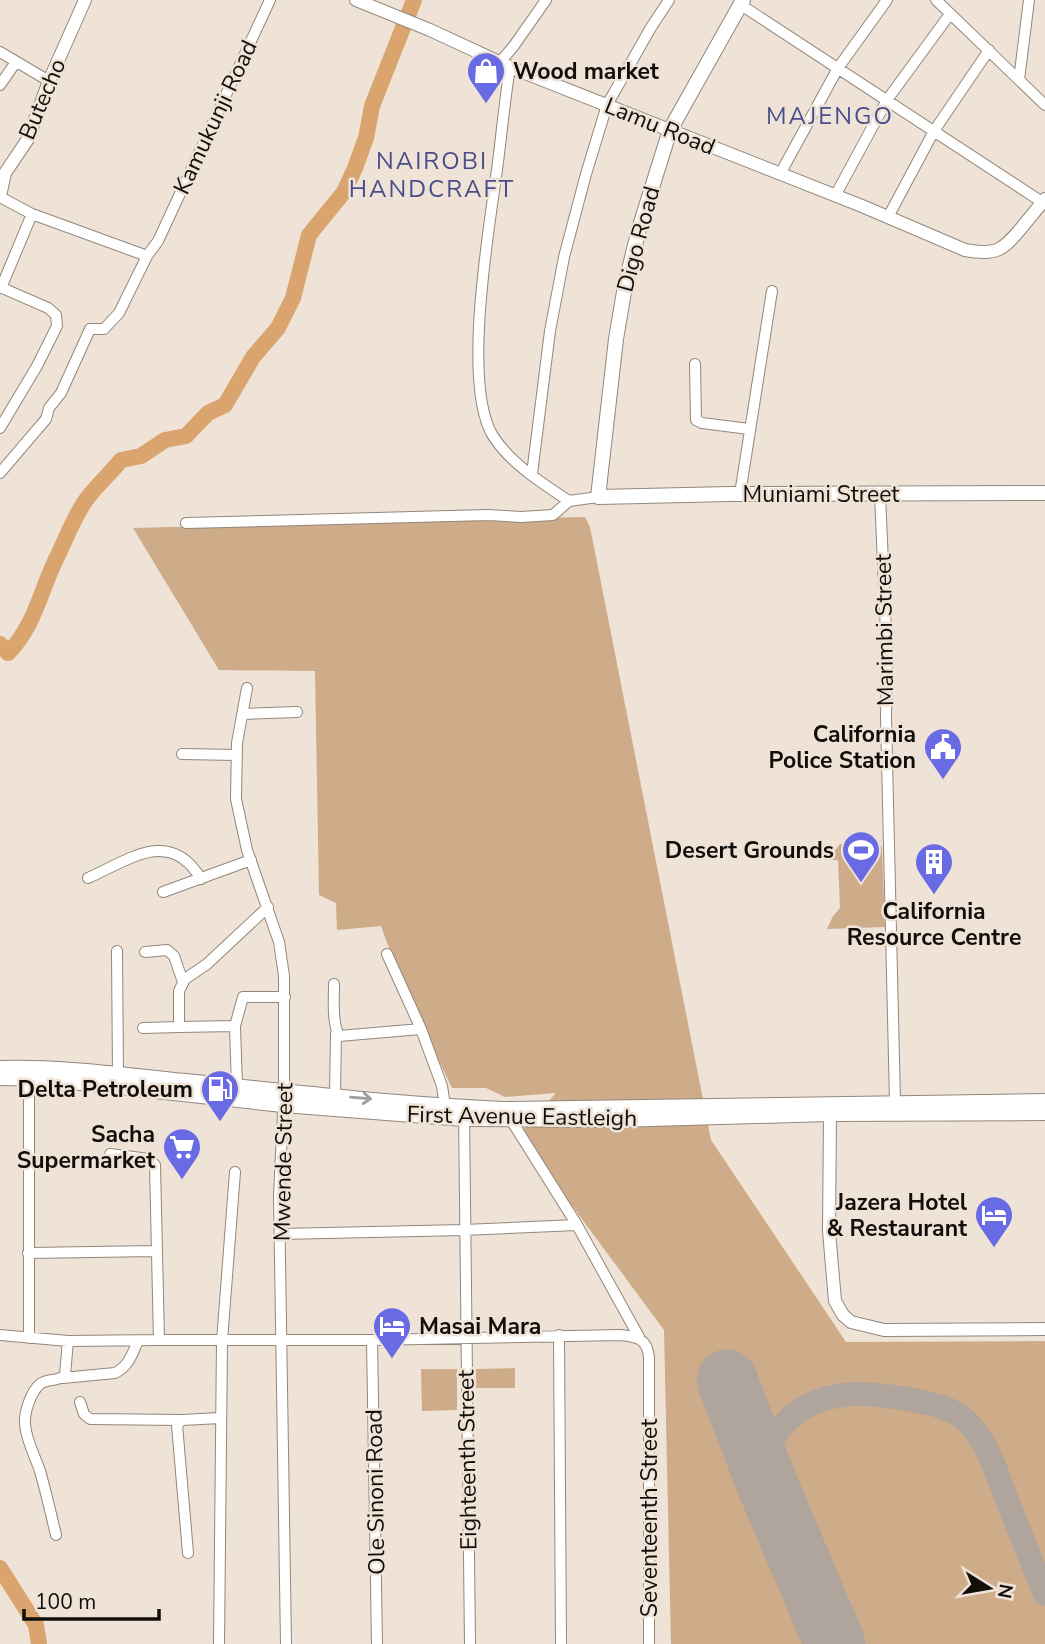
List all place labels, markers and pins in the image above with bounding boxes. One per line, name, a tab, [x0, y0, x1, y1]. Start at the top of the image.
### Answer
shop icon: Wood market	[465, 50, 507, 105]
place label: Wood market	[513, 56, 659, 87]
place label: California Police Station	[769, 719, 916, 776]
public building icon: California Police Station	[922, 726, 964, 781]
sports icon: Desert Grounds	[840, 829, 882, 884]
place label: Desert Grounds	[665, 835, 834, 866]
building icon: California Resource Centre	[913, 841, 955, 896]
place label: California Resource Centre	[847, 896, 1021, 953]
fuel station icon: Delta Petroleum	[199, 1068, 241, 1123]
place label: Delta Petroleum	[17, 1074, 193, 1105]
place label: Sacha Supermarket	[17, 1119, 155, 1176]
supermarket icon: Sacha Supermarket	[161, 1126, 203, 1181]
place label: Jazera Hotel & Restaurant	[827, 1187, 968, 1244]
hotel icon: Jazera Hotel & Restaurant	[973, 1194, 1015, 1249]
hotel icon: Masai Mara	[371, 1305, 413, 1360]
place label: Masai Mara	[419, 1311, 541, 1342]

